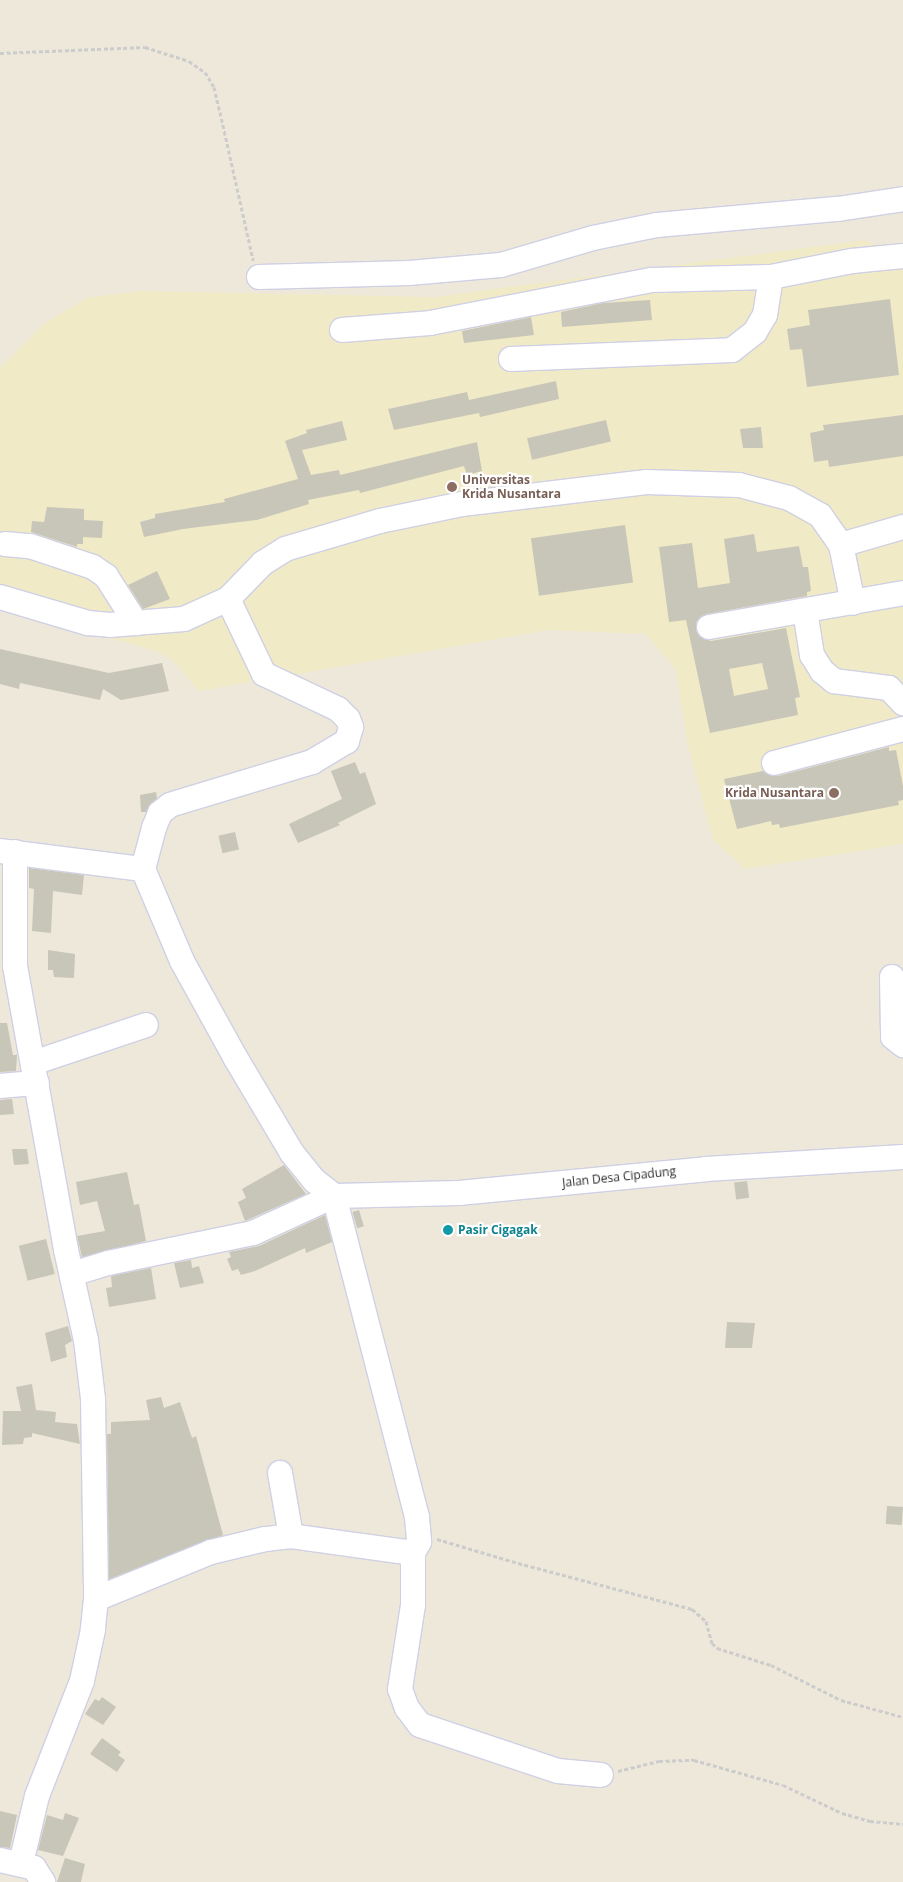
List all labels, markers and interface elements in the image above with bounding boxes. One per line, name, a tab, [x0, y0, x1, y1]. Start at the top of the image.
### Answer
place label: Universitas Krida Nusantara	[462, 473, 561, 501]
marker: Universitas Krida Nusantara	[446, 481, 458, 493]
place label: Krida Nusantara	[725, 786, 824, 800]
marker: Krida Nusantara	[828, 787, 840, 799]
street label: Jalan Desa Cipadung	[561, 1164, 677, 1190]
place label: Pasir Cigagak	[458, 1223, 538, 1237]
marker: Pasir Cigagak	[442, 1224, 454, 1236]

